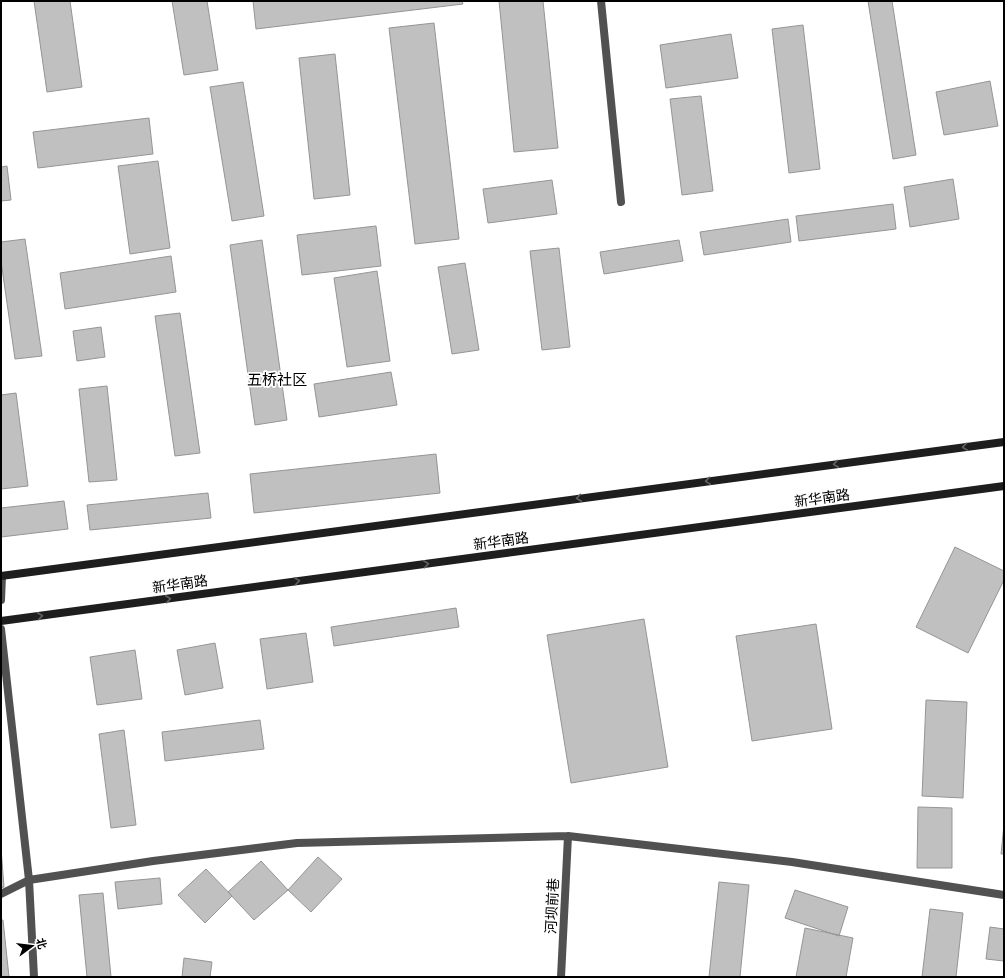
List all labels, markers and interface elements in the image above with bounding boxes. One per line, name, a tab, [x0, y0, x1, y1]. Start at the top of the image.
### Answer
district label: 五桥社区	[247, 369, 307, 390]
one-way arrow	[962, 442, 968, 451]
one-way arrow	[833, 459, 840, 468]
one-way arrow	[705, 476, 711, 485]
street label: 新华南路	[793, 484, 851, 512]
one-way arrow	[576, 494, 582, 503]
street label: 新华南路	[472, 527, 530, 555]
one-way arrow	[423, 560, 429, 569]
street label: 新华南路	[151, 570, 209, 598]
one-way arrow	[294, 577, 300, 586]
one-way arrow	[165, 595, 172, 604]
one-way arrow	[37, 612, 43, 621]
street label: 河坝前巷	[541, 878, 563, 934]
north arrow	[12, 926, 52, 966]
text: 北	[33, 936, 51, 951]

